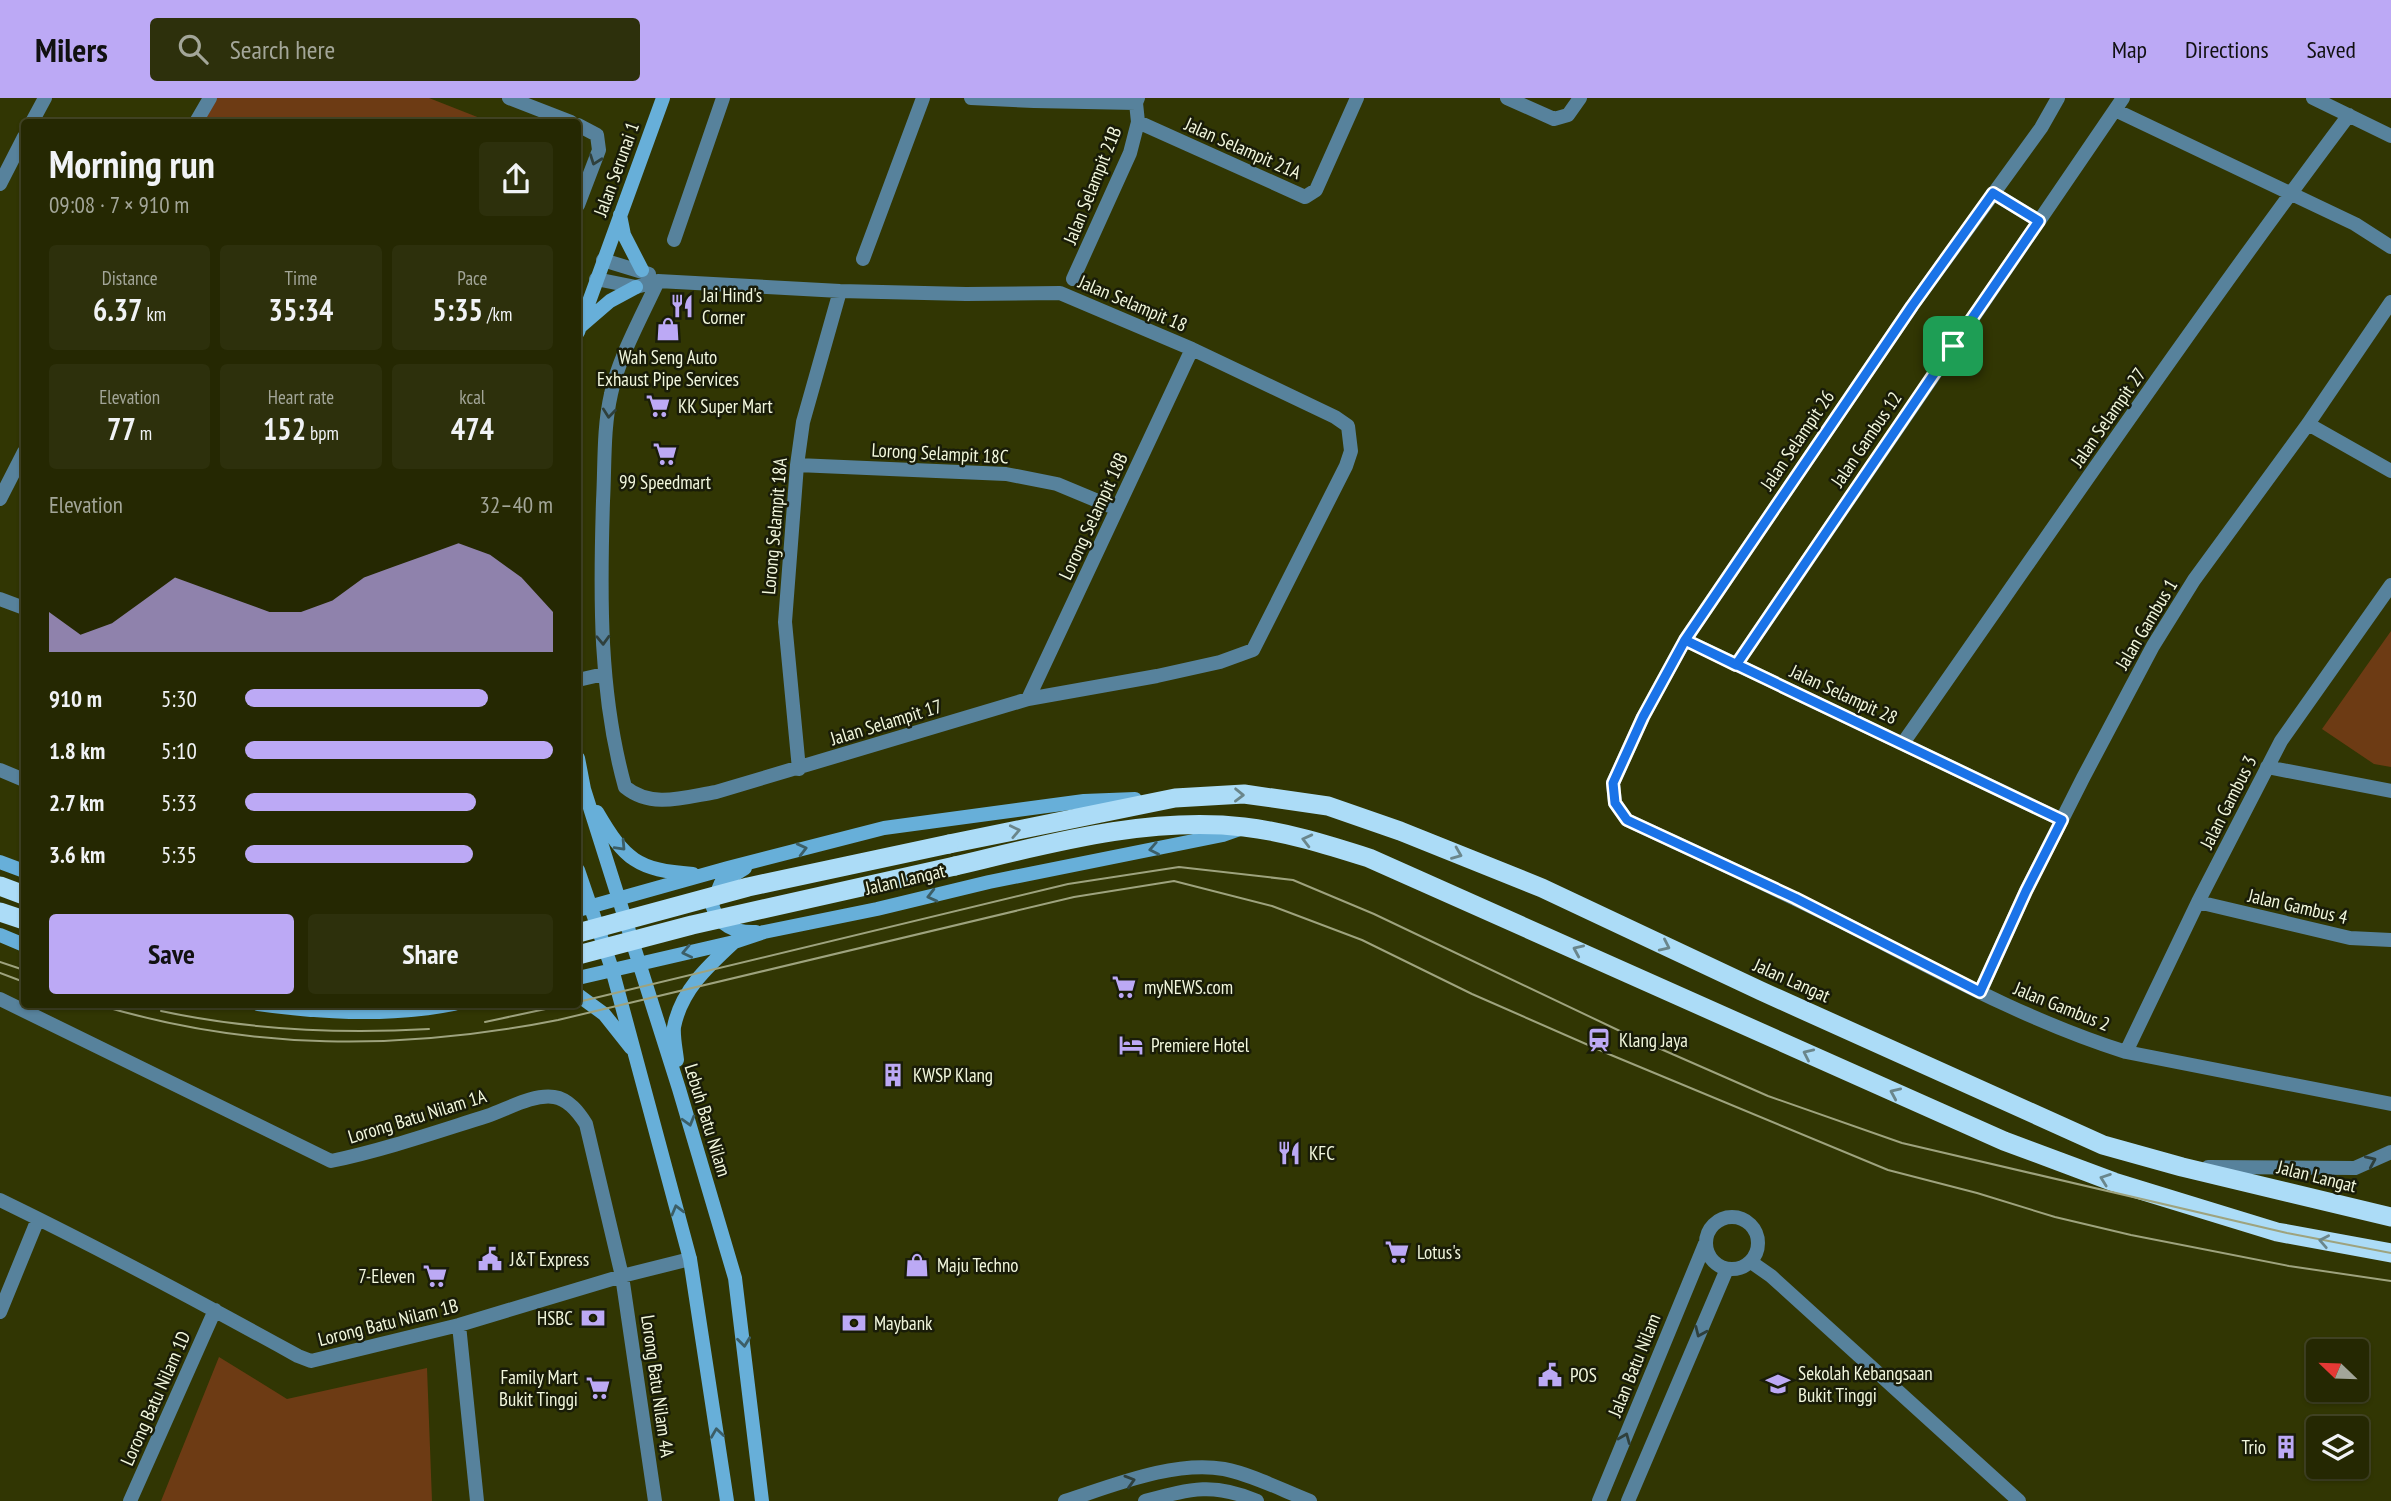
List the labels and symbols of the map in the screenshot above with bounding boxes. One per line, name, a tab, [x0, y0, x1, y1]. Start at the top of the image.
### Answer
street label: Jalan Selampit 21A	[1180, 111, 1305, 184]
street label: Jalan Serunai 1	[588, 119, 644, 220]
street label: Jalan Selampit 21B	[1057, 123, 1126, 248]
one-way arrow	[589, 154, 603, 166]
street label: Jalan Selampit 18	[1074, 269, 1191, 337]
place label: Jai Hind's Corner	[701, 283, 762, 329]
restaurant icon: Jai Hind's Corner	[668, 292, 696, 320]
shop icon: Wah Seng Auto Exhaust Pipe Services	[654, 315, 682, 343]
pin	[1923, 316, 1983, 376]
place label: Wah Seng Auto Exhaust Pipe Services	[597, 345, 739, 391]
street label: Jalan Selampit 27	[2064, 363, 2151, 472]
street label: Jalan Selampit 26	[1754, 385, 1839, 496]
street label: Jalan Gambus 12	[1825, 387, 1907, 492]
supermarket icon: KK Super Mart	[644, 392, 672, 420]
place label: KK Super Mart	[678, 394, 773, 418]
one-way arrow	[601, 407, 616, 419]
street label: Lorong Selampit 18C	[871, 437, 1009, 469]
supermarket icon: 99 Speedmart	[651, 440, 679, 468]
street label: Lorong Selampit 18B	[1053, 449, 1133, 583]
street label: Lorong Selampit 18A	[756, 457, 792, 595]
place label: 99 Speedmart	[619, 470, 712, 494]
street label: Jalan Gambus 1	[2109, 574, 2182, 674]
one-way arrow	[595, 635, 610, 646]
street label: Jalan Selampit 28	[1786, 658, 1902, 729]
street label: Jalan Selampit 17	[826, 694, 945, 751]
street label: Jalan Gambus 3	[2194, 751, 2262, 854]
one-way arrow	[1235, 787, 1245, 803]
one-way arrow	[1009, 824, 1021, 839]
one-way arrow	[1301, 833, 1313, 848]
one-way arrow	[612, 838, 625, 851]
one-way arrow	[1149, 841, 1160, 856]
one-way arrow	[796, 843, 808, 857]
one-way arrow	[1450, 846, 1463, 860]
street label: Jalan Langat	[862, 858, 948, 900]
street label: Jalan Gambus 4	[2245, 883, 2351, 929]
one-way arrow	[926, 888, 938, 902]
one-way arrow	[1658, 938, 1670, 952]
one-way arrow	[681, 944, 693, 959]
one-way arrow	[1573, 944, 1585, 958]
street label: Jalan Langat	[1749, 952, 1835, 1008]
supermarket icon: myNEWS.com	[1110, 973, 1138, 1001]
place label: myNEWS.com	[1144, 975, 1233, 999]
street label: Jalan Gambus 2	[2010, 976, 2113, 1036]
station icon: Klang Jaya	[1585, 1026, 1613, 1054]
place label: Klang Jaya	[1619, 1028, 1688, 1052]
hotel icon: Premiere Hotel	[1117, 1031, 1145, 1059]
place label: Premiere Hotel	[1151, 1033, 1250, 1057]
one-way arrow	[1803, 1048, 1815, 1062]
street label: Lebuh Batu Nilam	[679, 1061, 737, 1179]
building icon: KWSP Klang	[879, 1061, 907, 1089]
place label: KWSP Klang	[913, 1063, 993, 1087]
street label: Lorong Batu Nilam 1A	[345, 1084, 489, 1148]
one-way arrow	[1890, 1087, 1902, 1101]
one-way arrow	[680, 1115, 695, 1127]
restaurant icon: KFC	[1275, 1139, 1303, 1167]
place label: KFC	[1309, 1141, 1335, 1165]
street label: Jalan Langat	[2274, 1154, 2360, 1198]
one-way arrow	[2364, 1155, 2377, 1169]
one-way arrow	[2100, 1173, 2112, 1187]
one-way arrow	[671, 1204, 685, 1216]
one-way arrow	[2318, 1235, 2330, 1250]
supermarket icon: Lotus's	[1383, 1238, 1411, 1266]
place label: Lotus's	[1417, 1240, 1461, 1264]
public building icon: J&T Express	[476, 1245, 504, 1273]
place label: J&T Express	[509, 1247, 589, 1271]
shop icon: Maju Techno	[903, 1251, 931, 1279]
place label: Maju Techno	[937, 1253, 1018, 1277]
supermarket icon: 7-Eleven	[421, 1262, 449, 1290]
place label: 7-Eleven	[358, 1264, 415, 1288]
street label: Lorong Batu Nilam 1B	[315, 1293, 461, 1351]
bank icon: HSBC	[579, 1304, 607, 1332]
place label: HSBC	[537, 1306, 573, 1330]
bank icon: Maybank	[840, 1309, 868, 1337]
street label: Jalan Batu Nilam	[1602, 1310, 1666, 1421]
place label: Maybank	[874, 1311, 933, 1335]
street label: Lorong Batu Nilam 4A	[636, 1313, 680, 1459]
one-way arrow	[1694, 1325, 1708, 1337]
street label: Lorong Batu Nilam 1D	[115, 1327, 195, 1469]
one-way arrow	[736, 1336, 751, 1347]
north arrow	[2306, 1339, 2370, 1402]
public building icon: POS	[1536, 1361, 1564, 1389]
place label: Sekolah Kebangsaan Bukit Tinggi	[1798, 1361, 1933, 1407]
place label: POS	[1570, 1363, 1597, 1387]
place label: Family Mart Bukit Tinggi	[499, 1365, 579, 1411]
school or university icon: Sekolah Kebangsaan Bukit Tinggi	[1764, 1370, 1792, 1398]
supermarket icon: Family Mart Bukit Tinggi	[584, 1374, 612, 1402]
one-way arrow	[710, 1428, 725, 1439]
one-way arrow	[1617, 1433, 1631, 1445]
building icon: Trio	[2272, 1433, 2300, 1461]
place label: Trio	[2242, 1435, 2266, 1459]
one-way arrow	[1124, 1474, 1136, 1489]

